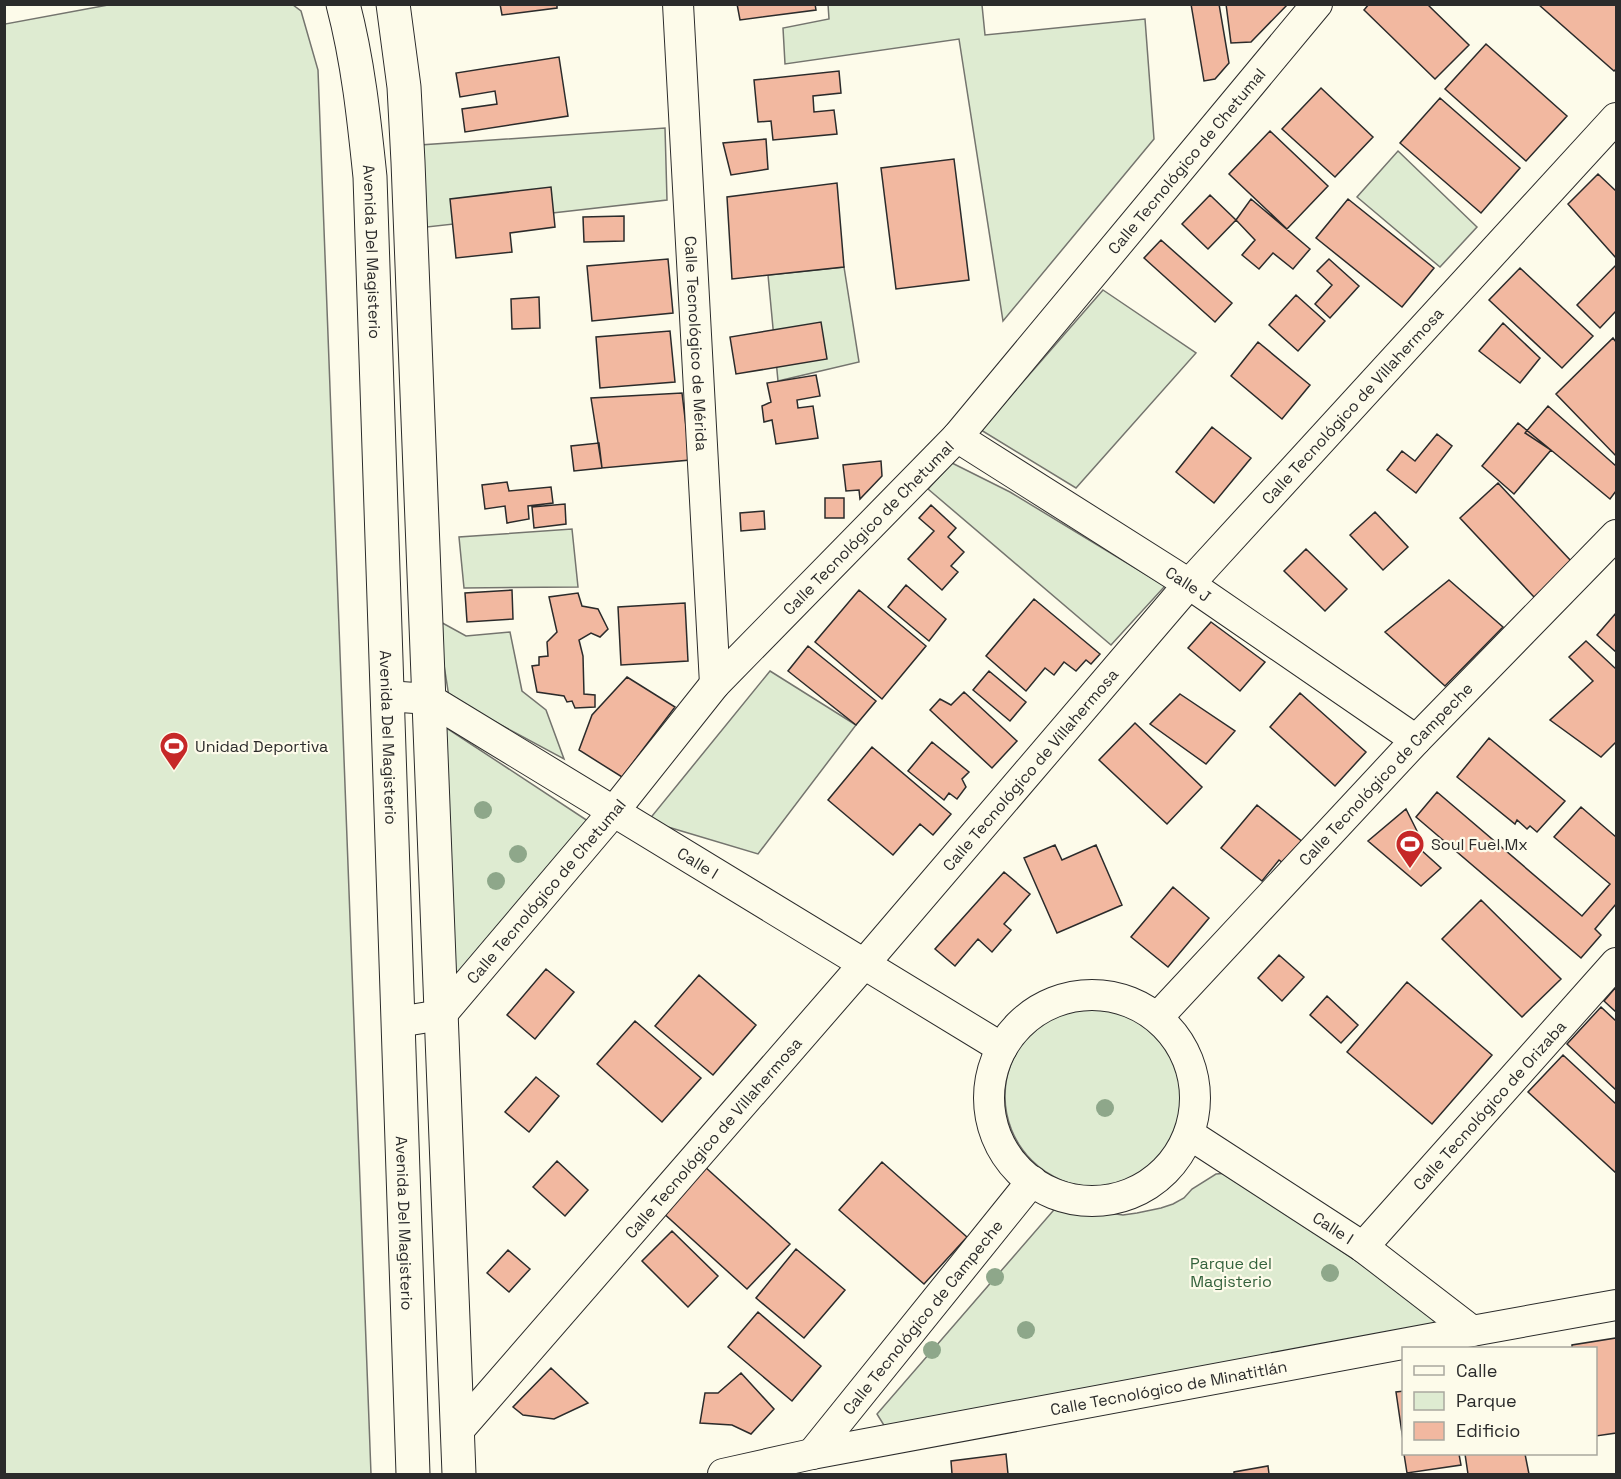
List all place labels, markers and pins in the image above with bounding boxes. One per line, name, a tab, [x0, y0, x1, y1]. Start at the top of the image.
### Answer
sports icon: Unidad Deportiva	[158, 730, 190, 772]
place label: Unidad Deportiva	[195, 736, 328, 757]
sports icon: Soul Fuel Mx	[1394, 828, 1426, 870]
place label: Soul Fuel Mx	[1431, 834, 1528, 855]

